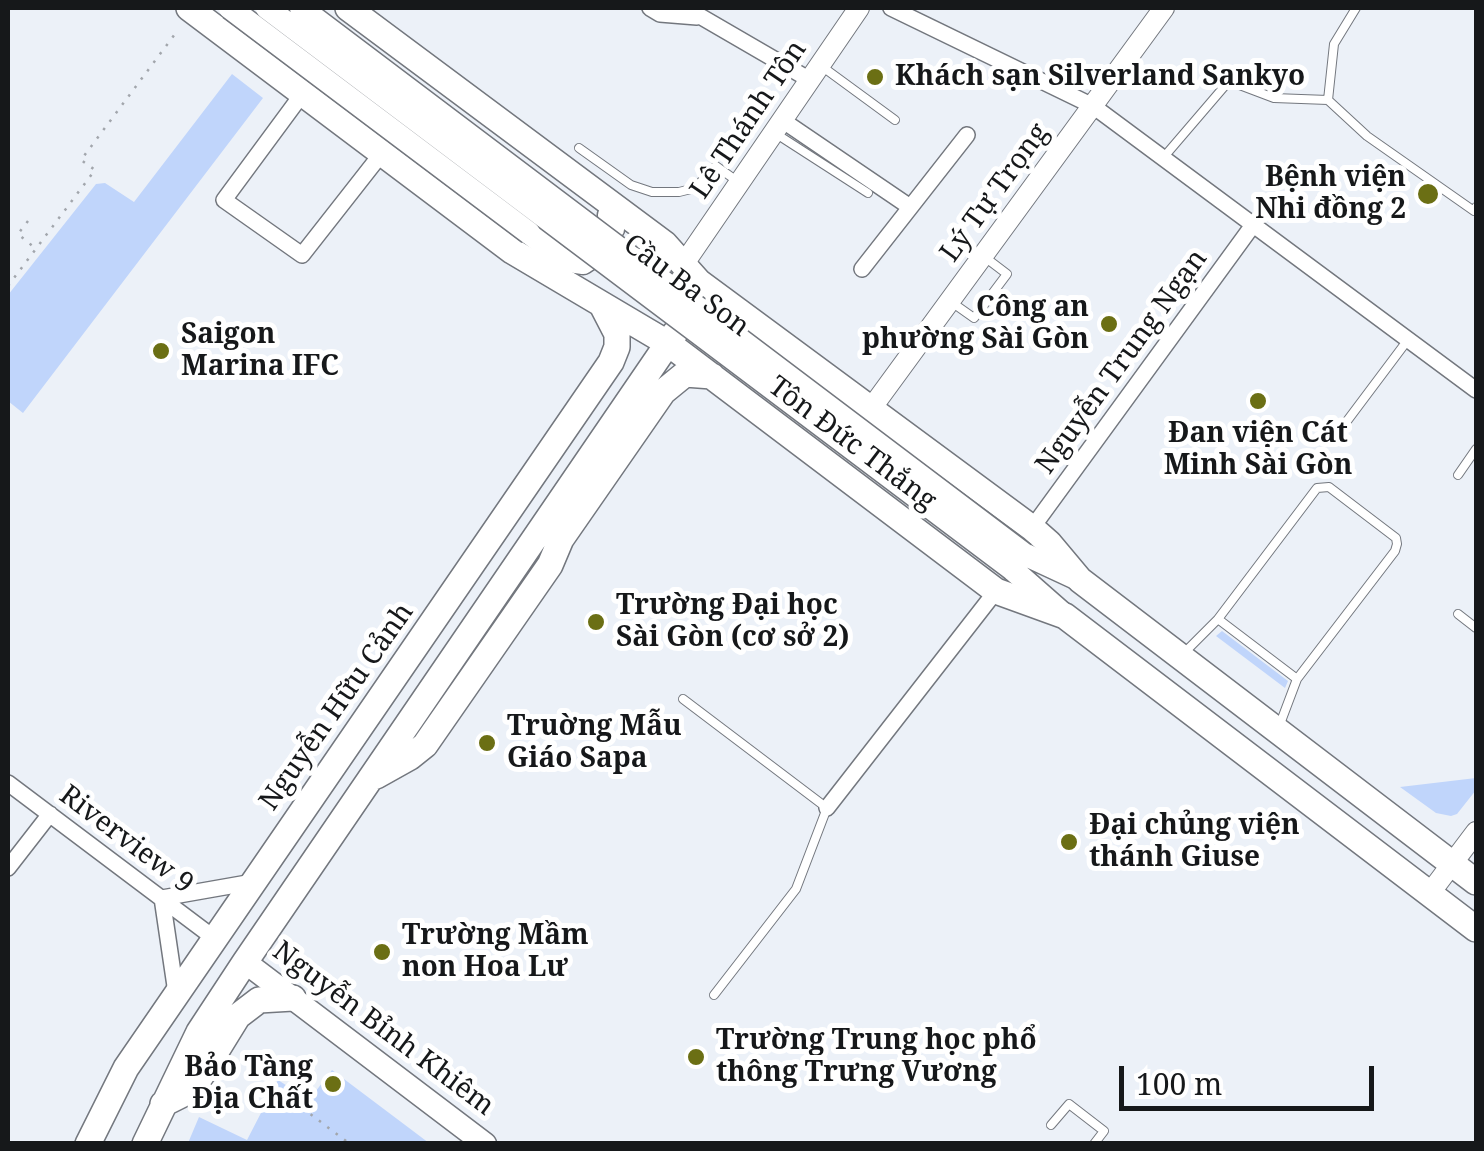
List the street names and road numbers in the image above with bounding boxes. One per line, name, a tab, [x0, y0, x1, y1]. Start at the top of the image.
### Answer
street label: Lê Thánh Tôn	[684, 35, 814, 205]
street label: Lý Tự Trọng	[934, 117, 1056, 269]
street label: Cầu Ba Son	[616, 228, 756, 344]
street label: Nguyễn Trung Ngạn	[1029, 243, 1215, 481]
street label: Tôn Đức Thắng	[761, 370, 943, 518]
street label: Nguyễn Hữu Cảnh	[253, 597, 421, 817]
street label: Riverview 9	[52, 779, 200, 901]
street label: Nguyễn Bỉnh Khiêm	[266, 935, 500, 1123]

